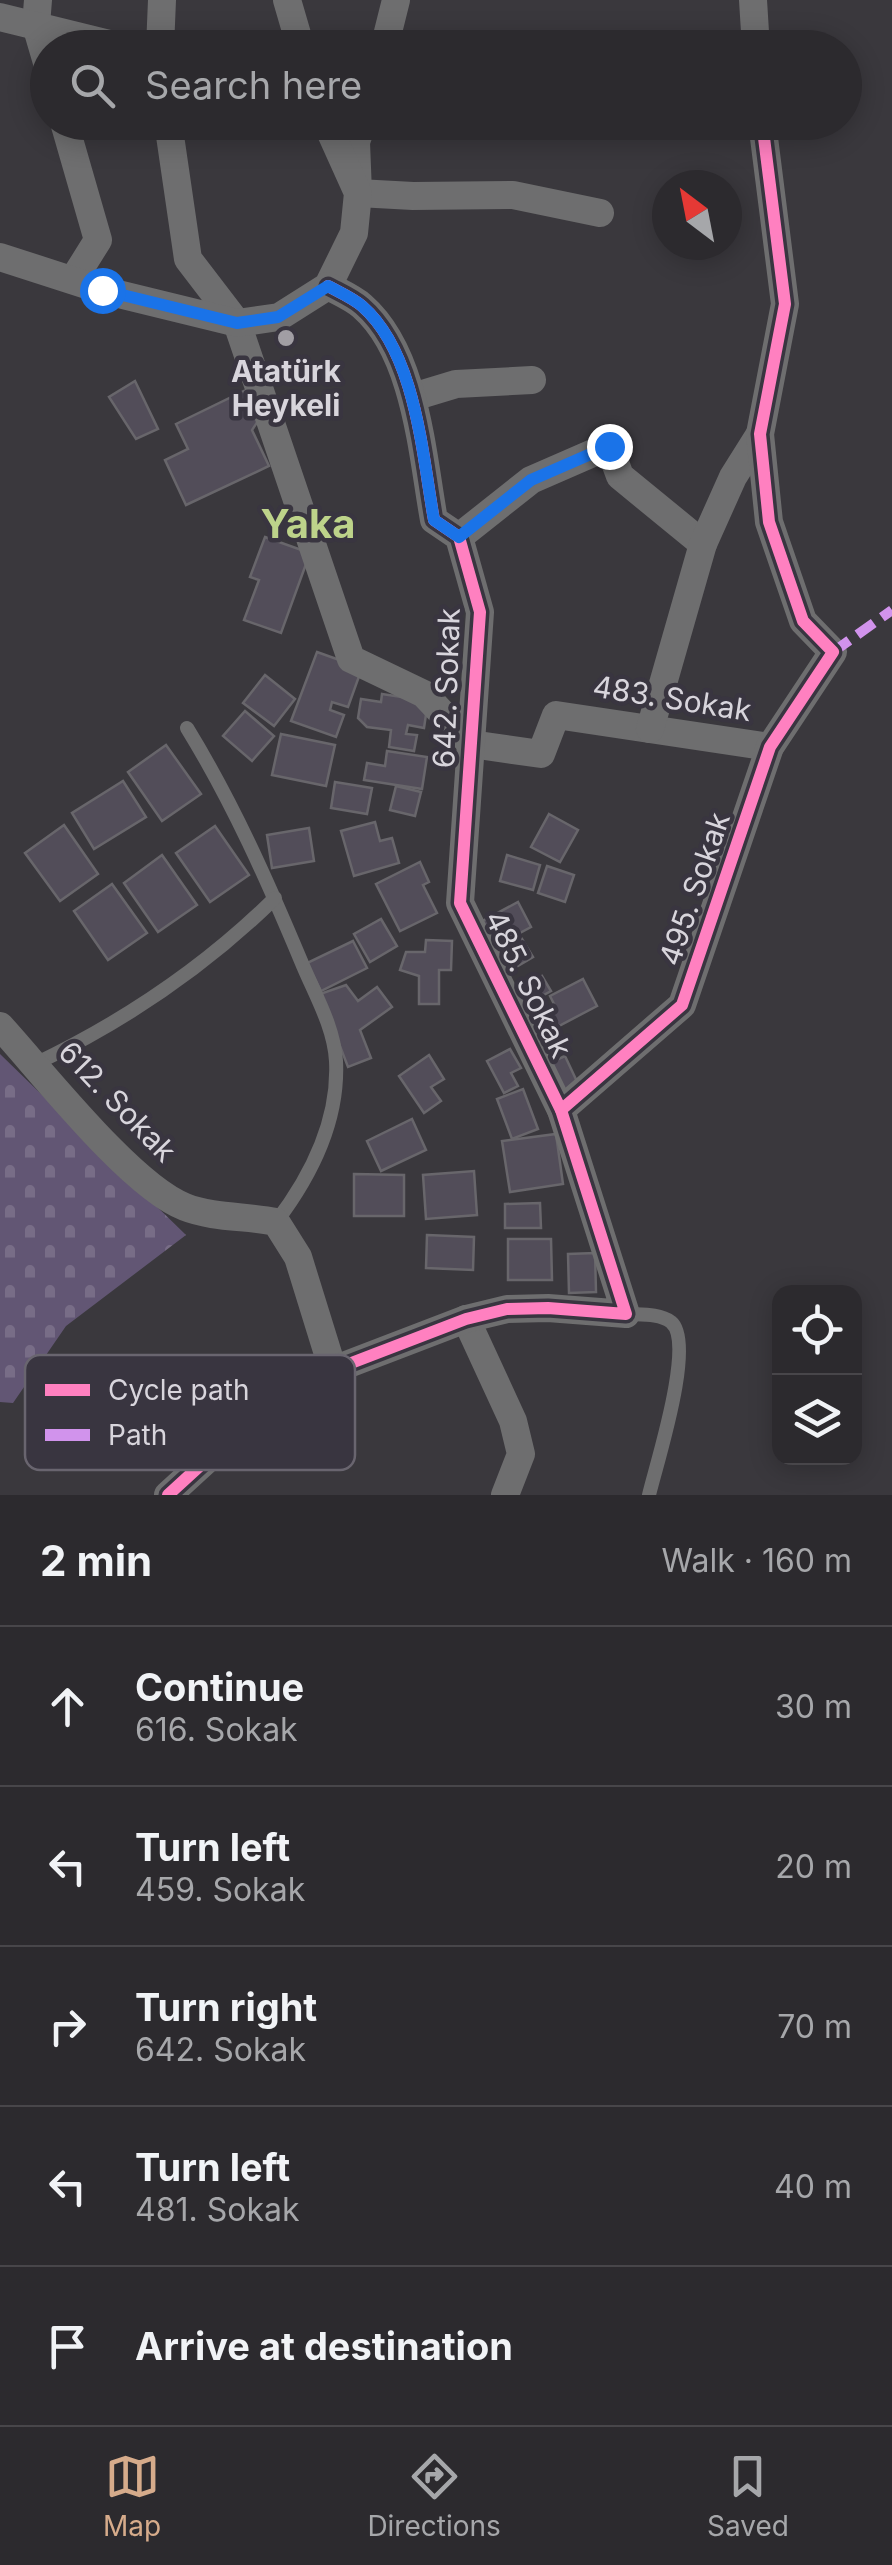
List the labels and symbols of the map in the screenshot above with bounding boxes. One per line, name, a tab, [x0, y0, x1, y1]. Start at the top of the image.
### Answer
north arrow	[652, 170, 742, 260]
route start	[80, 268, 126, 314]
marker: Atatürk Heykeli	[275, 327, 297, 349]
place label: Atatürk Heykeli	[231, 353, 342, 423]
route end	[587, 424, 633, 470]
district label: Yaka	[261, 499, 355, 548]
street label: 642. Sokak	[425, 607, 467, 769]
street label: 483. Sokak	[590, 668, 754, 728]
street label: 495. Sokak	[651, 807, 737, 970]
street label: 485. Sokak	[478, 904, 580, 1064]
street label: 612. Sokak	[52, 1034, 184, 1169]
legend	[25, 1355, 355, 1470]
text: Cycle path	[108, 1373, 249, 1407]
text: Path	[108, 1418, 167, 1452]

